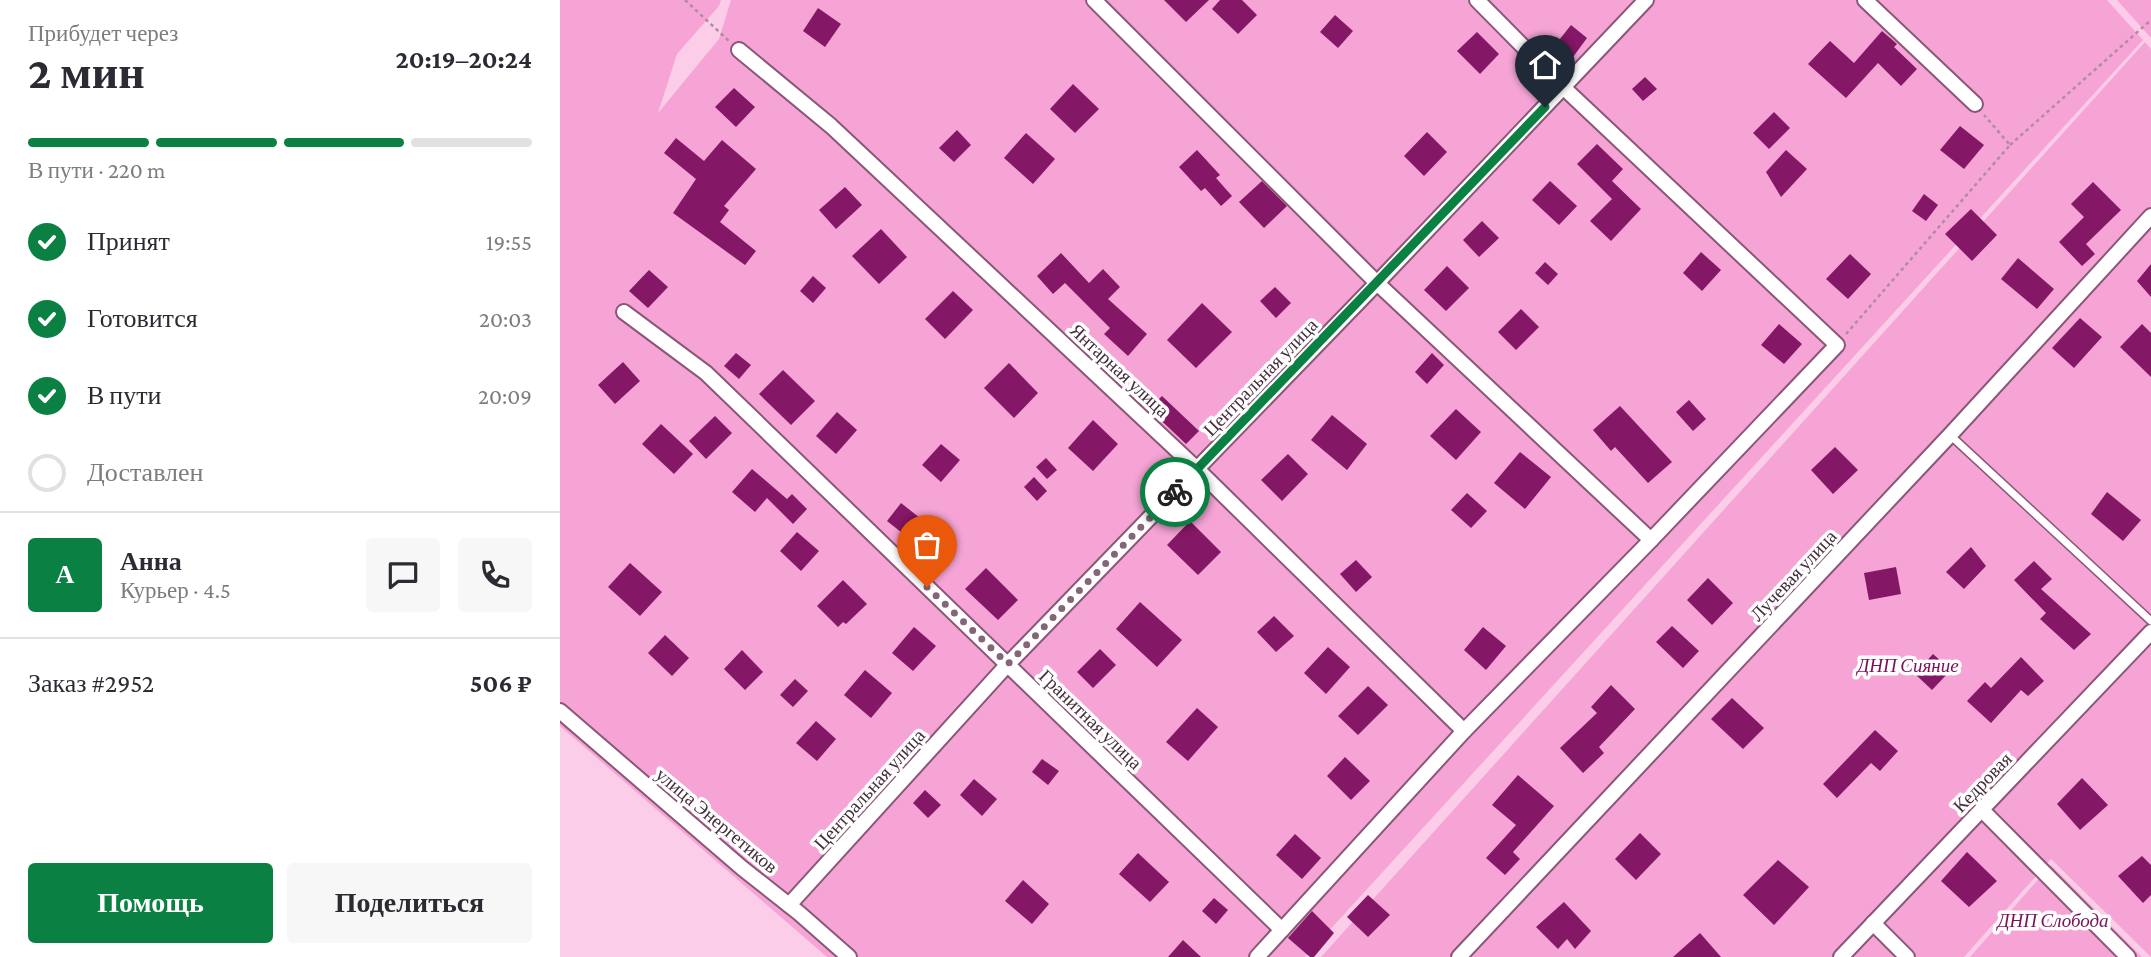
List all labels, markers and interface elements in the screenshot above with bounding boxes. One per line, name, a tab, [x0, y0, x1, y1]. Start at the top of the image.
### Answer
text: Прибудет через	[28, 20, 178, 46]
pin	[1515, 35, 1575, 107]
text: 20:19–20:24	[396, 45, 532, 74]
icon: home	[1526, 46, 1564, 84]
text: 2 мин	[28, 47, 145, 98]
text: В пути · 220 m	[28, 157, 166, 183]
icon: check	[28, 223, 66, 261]
text: Принят	[87, 227, 170, 256]
text: 19:55	[486, 229, 532, 255]
icon: check	[28, 300, 66, 338]
text: Готовится	[87, 304, 198, 333]
text: 20:03	[479, 306, 532, 332]
street label: Центральная улица	[1199, 314, 1322, 440]
street label: Янтарная улица	[1066, 319, 1174, 422]
icon: check	[28, 377, 66, 415]
text: В пути	[87, 381, 161, 410]
text: 20:09	[478, 383, 532, 409]
courier	[1140, 457, 1210, 527]
text: Доставлен	[87, 458, 204, 487]
icon: bike	[1156, 473, 1194, 511]
pin	[897, 515, 957, 587]
street label: Лучевая улица	[1746, 525, 1841, 625]
icon: bag	[908, 526, 946, 564]
button: chat	[366, 538, 440, 612]
button: phone	[458, 538, 532, 612]
text: Анна	[120, 547, 182, 576]
text: А	[56, 560, 74, 589]
text: Курьер · 4.5	[120, 577, 231, 603]
park label: ДНП Сияние	[1855, 655, 1959, 676]
street label: Гранитная улица	[1035, 665, 1147, 774]
text: Заказ #2952	[28, 669, 154, 698]
text: 506 ₽	[470, 669, 532, 698]
street label: Центральная улица	[810, 724, 929, 854]
street label: Кедровая	[1949, 748, 2016, 817]
street label: улица Энергетиков	[652, 763, 782, 877]
button: Помощь	[28, 863, 273, 943]
button: Поделиться	[287, 863, 532, 943]
park label: ДНП Слобода	[1995, 910, 2109, 931]

